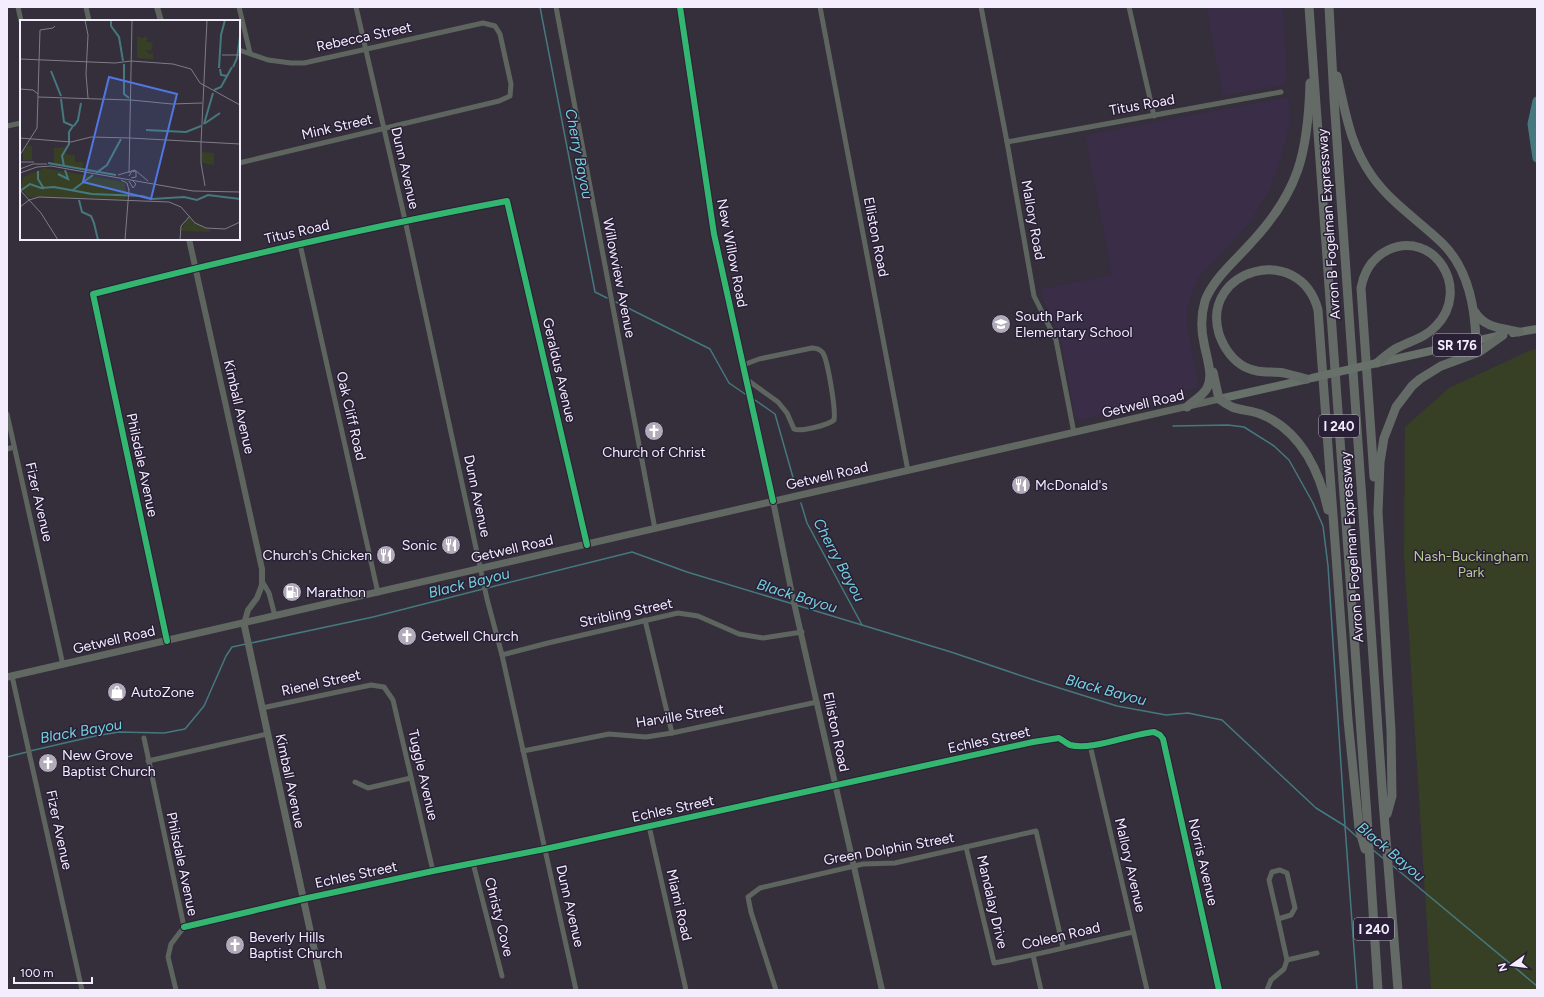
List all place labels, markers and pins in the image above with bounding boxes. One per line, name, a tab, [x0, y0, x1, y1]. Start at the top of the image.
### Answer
place label: South Park Elementary School	[1015, 308, 1133, 341]
school or university icon: South Park Elementary School	[990, 313, 1012, 335]
church icon: Church of Christ	[643, 420, 665, 442]
place label: Church of Christ	[602, 444, 706, 461]
restaurant icon: McDonald's	[1010, 474, 1032, 496]
place label: McDonald's	[1035, 477, 1108, 494]
restaurant icon: Sonic	[440, 534, 462, 556]
place label: Sonic	[402, 537, 437, 554]
restaurant icon: Church's Chicken	[375, 544, 397, 566]
place label: Church's Chicken	[263, 547, 372, 564]
fuel station icon: Marathon	[281, 581, 303, 603]
place label: Marathon	[306, 584, 366, 601]
church icon: Getwell Church	[396, 625, 418, 647]
place label: Getwell Church	[421, 628, 519, 645]
shop icon: AutoZone	[106, 681, 128, 703]
place label: AutoZone	[131, 684, 195, 701]
place label: New Grove Baptist Church	[62, 747, 156, 780]
church icon: New Grove Baptist Church	[37, 752, 59, 774]
place label: Beverly Hills Baptist Church	[249, 929, 343, 962]
church icon: Beverly Hills Baptist Church	[224, 934, 246, 956]

